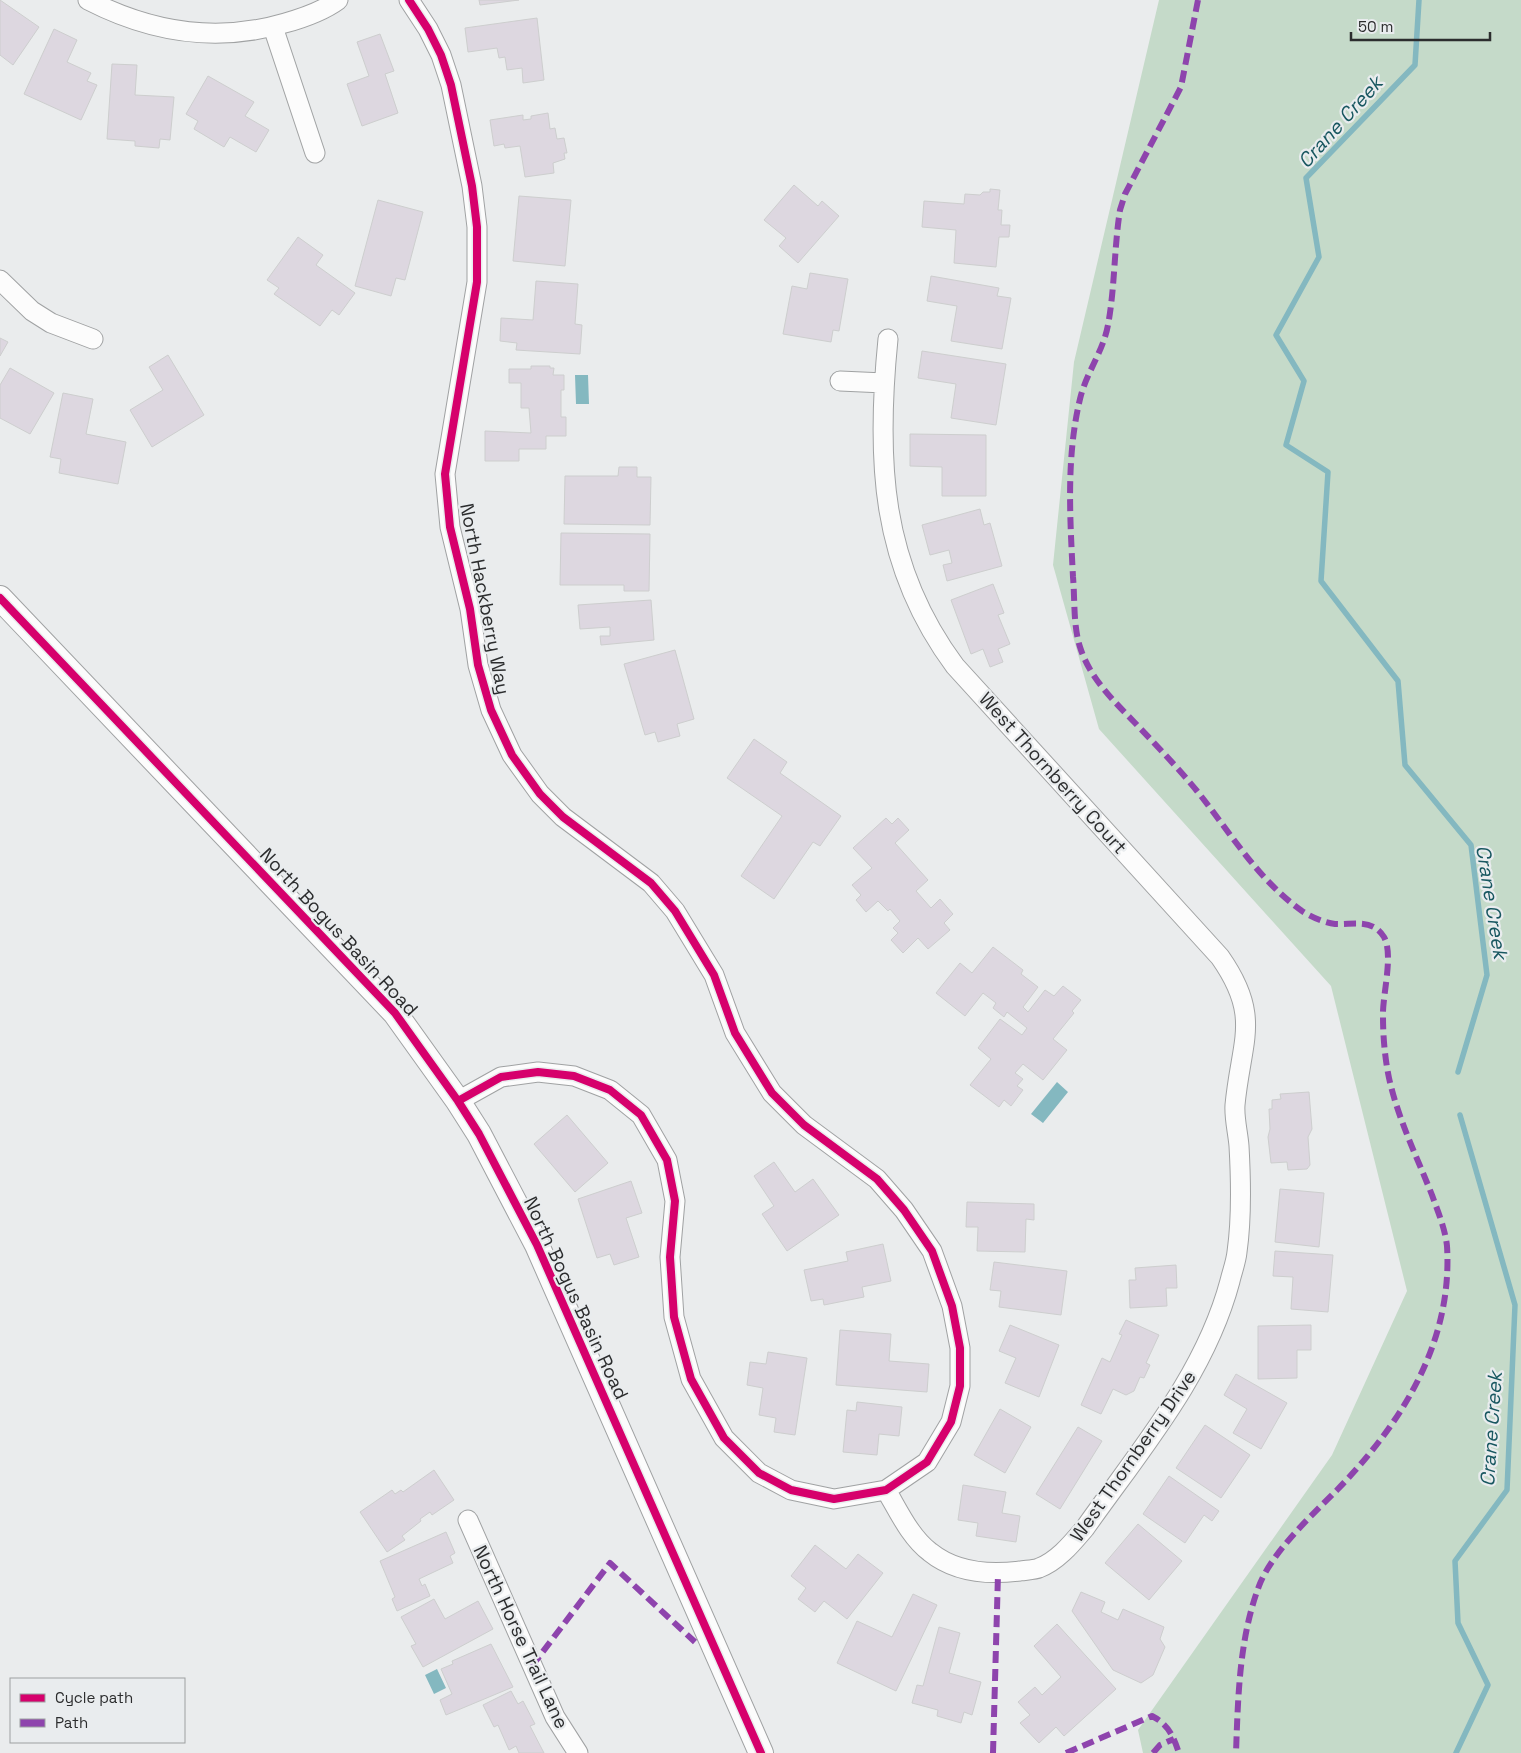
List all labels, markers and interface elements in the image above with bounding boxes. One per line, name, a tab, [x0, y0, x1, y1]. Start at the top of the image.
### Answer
scale bar	[1351, 10, 1490, 42]
text: 50 m	[1358, 17, 1393, 36]
water label: Crane Creek	[1292, 69, 1390, 174]
street label: North Hackberry Way	[454, 501, 516, 697]
street label: West Thornberry Court	[974, 687, 1132, 859]
street label: North Bogus Basin Road	[254, 843, 424, 1021]
water label: Crane Creek	[1470, 843, 1514, 963]
street label: North Bogus Basin Road	[518, 1193, 634, 1403]
street label: West Thornberry Drive	[1064, 1365, 1202, 1547]
water label: Crane Creek	[1474, 1368, 1508, 1487]
street label: North Horse Trail Lane	[468, 1541, 574, 1733]
legend	[10, 1678, 185, 1743]
text: Cycle path	[55, 1688, 133, 1707]
text: Path	[55, 1713, 88, 1732]

